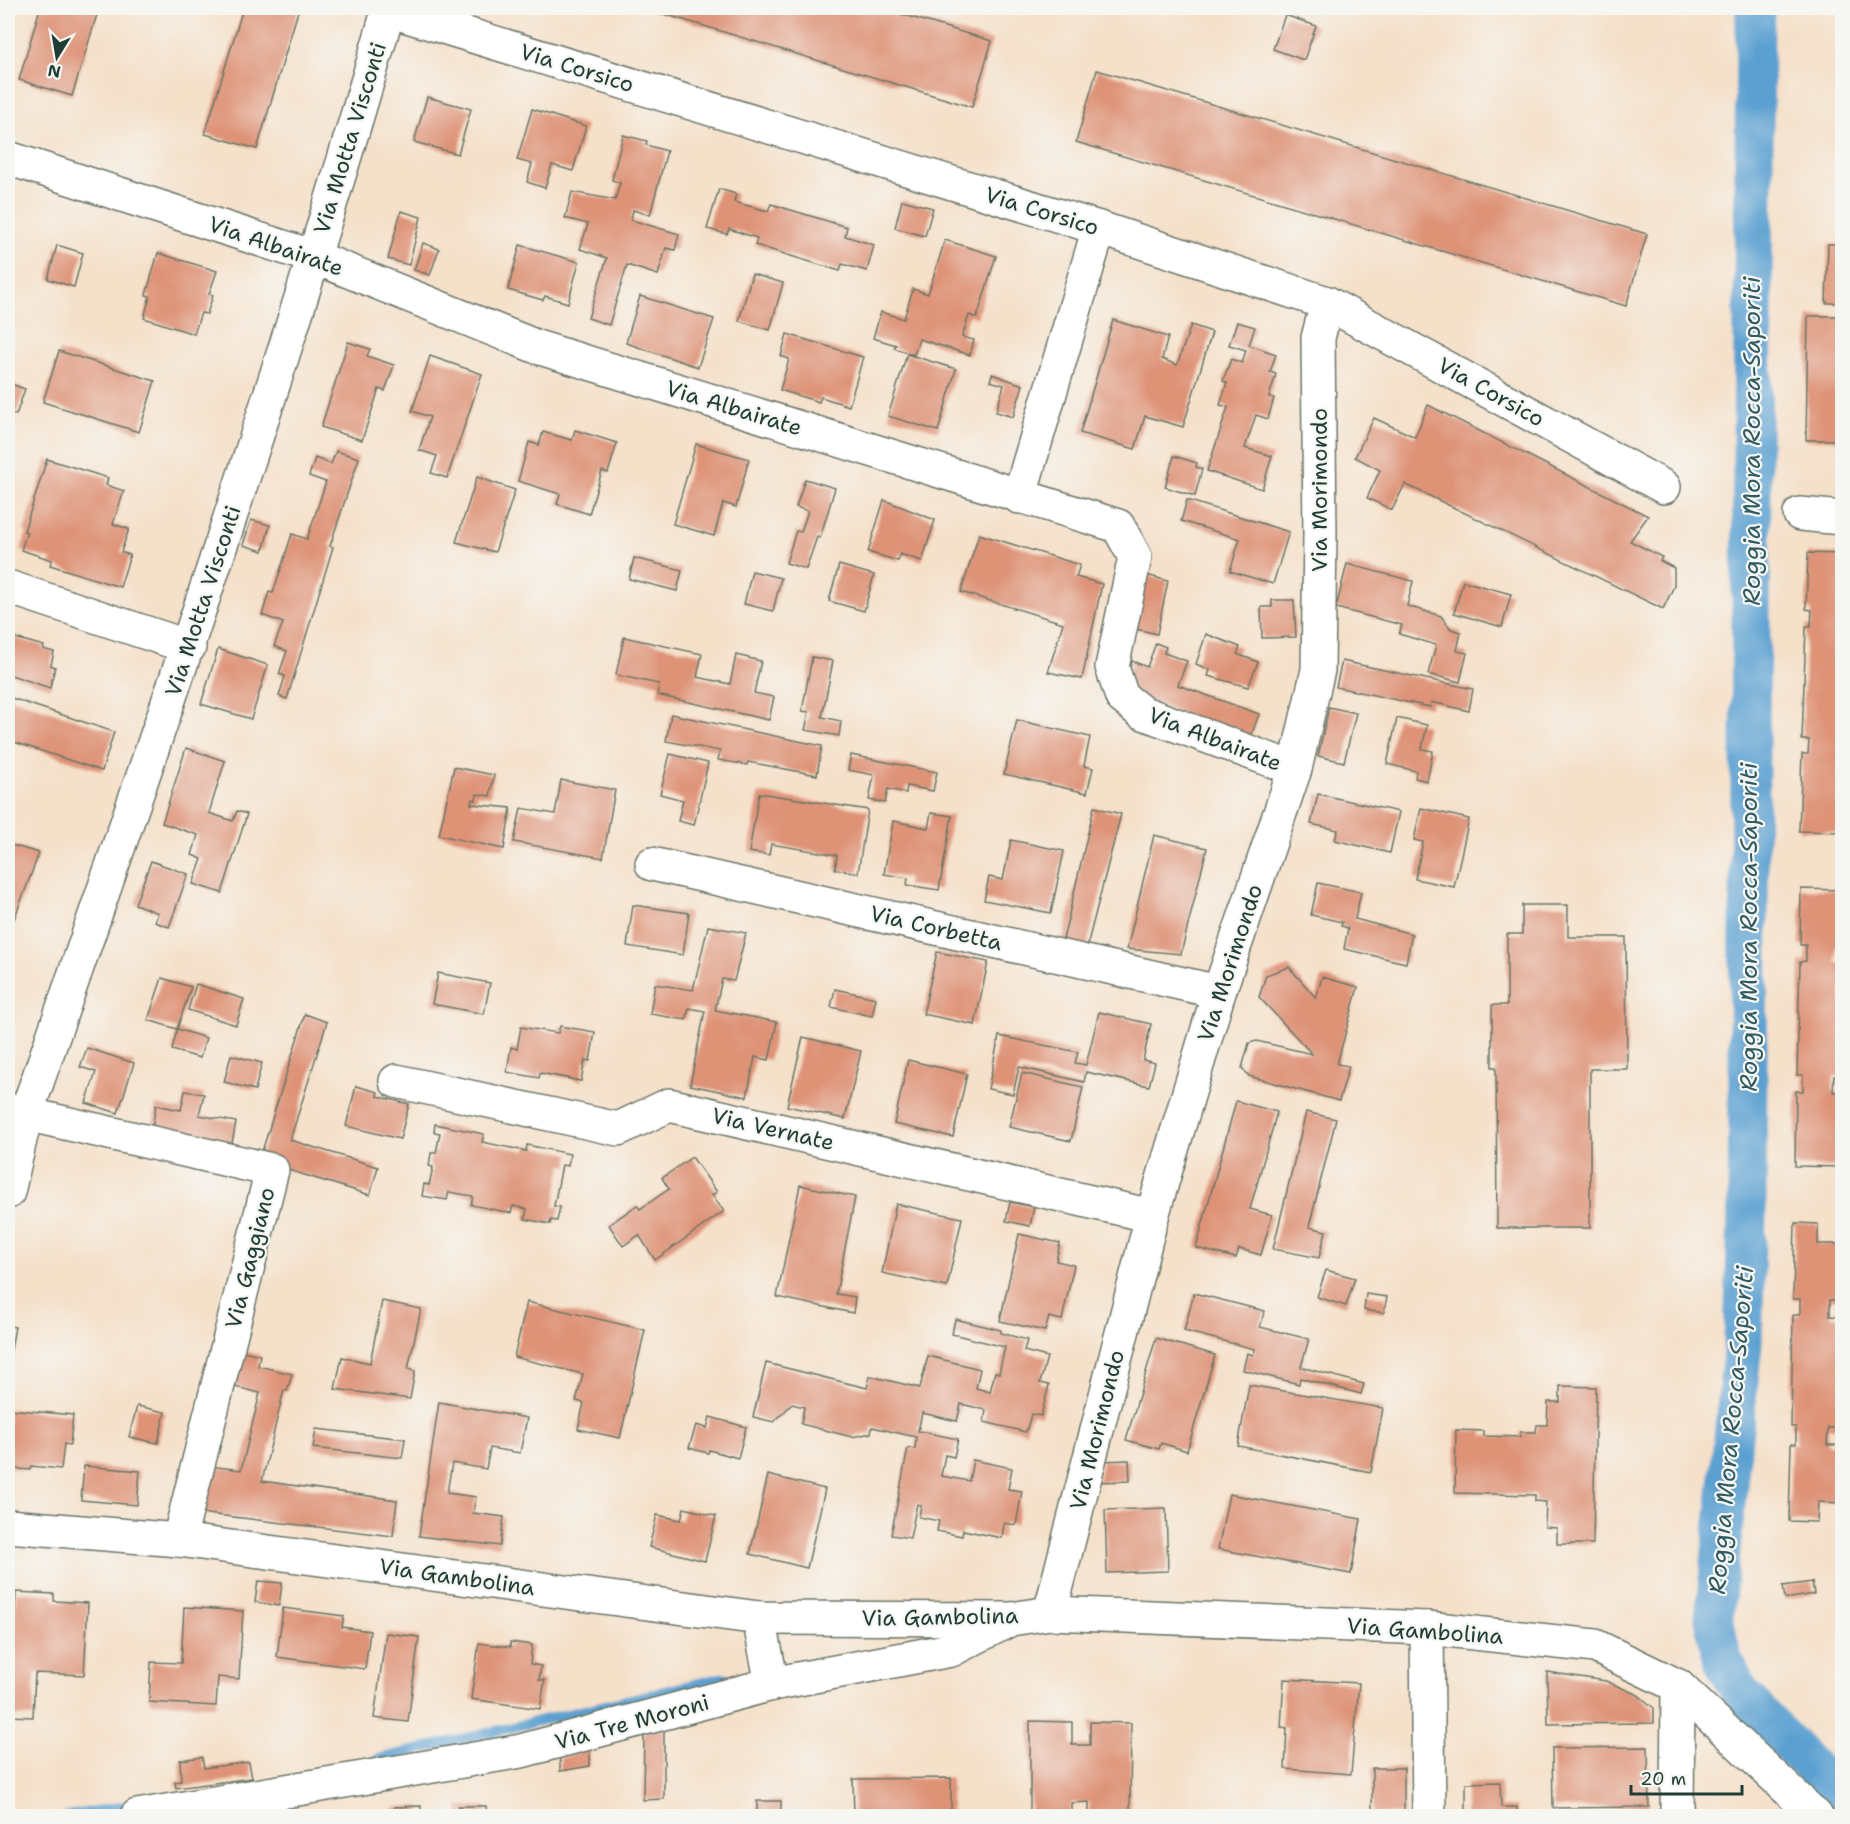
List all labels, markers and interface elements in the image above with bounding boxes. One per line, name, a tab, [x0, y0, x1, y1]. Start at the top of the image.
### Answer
north arrow	[27, 27, 87, 87]
street label: Via Corsico	[516, 37, 638, 99]
street label: Via Motta Visconti	[307, 38, 393, 238]
text: N	[46, 60, 62, 83]
street label: Via Corsico	[981, 180, 1103, 242]
street label: Via Albairate	[205, 209, 347, 283]
water label: Roggia Mora Rocca-Saporiti	[1736, 275, 1768, 606]
street label: Via Corsico	[1432, 351, 1550, 433]
street label: Via Albairate	[662, 374, 806, 442]
street label: Via Morimondo	[1305, 408, 1334, 572]
street label: Via Motta Visconti	[158, 502, 248, 700]
street label: Via Albairate	[1144, 700, 1286, 778]
water label: Roggia Mora Rocca-Saporiti	[1733, 761, 1765, 1092]
street label: Via Morimondo	[1191, 880, 1269, 1046]
street label: Via Corbetta	[867, 899, 1005, 957]
street label: Via Vernate	[709, 1101, 837, 1157]
street label: Via Gaggiano	[218, 1184, 282, 1332]
water label: Roggia Mora Rocca-Saporiti	[1701, 1263, 1761, 1595]
street label: Via Morimondo	[1063, 1347, 1131, 1513]
street label: Via Gambolina	[377, 1552, 537, 1602]
street label: Via Gambolina	[861, 1601, 1019, 1633]
street label: Via Gambolina	[1346, 1611, 1505, 1651]
street label: Via Tre Moroni	[552, 1687, 712, 1757]
scale bar	[1631, 1758, 1742, 1796]
text: 20 m	[1640, 1767, 1686, 1791]

